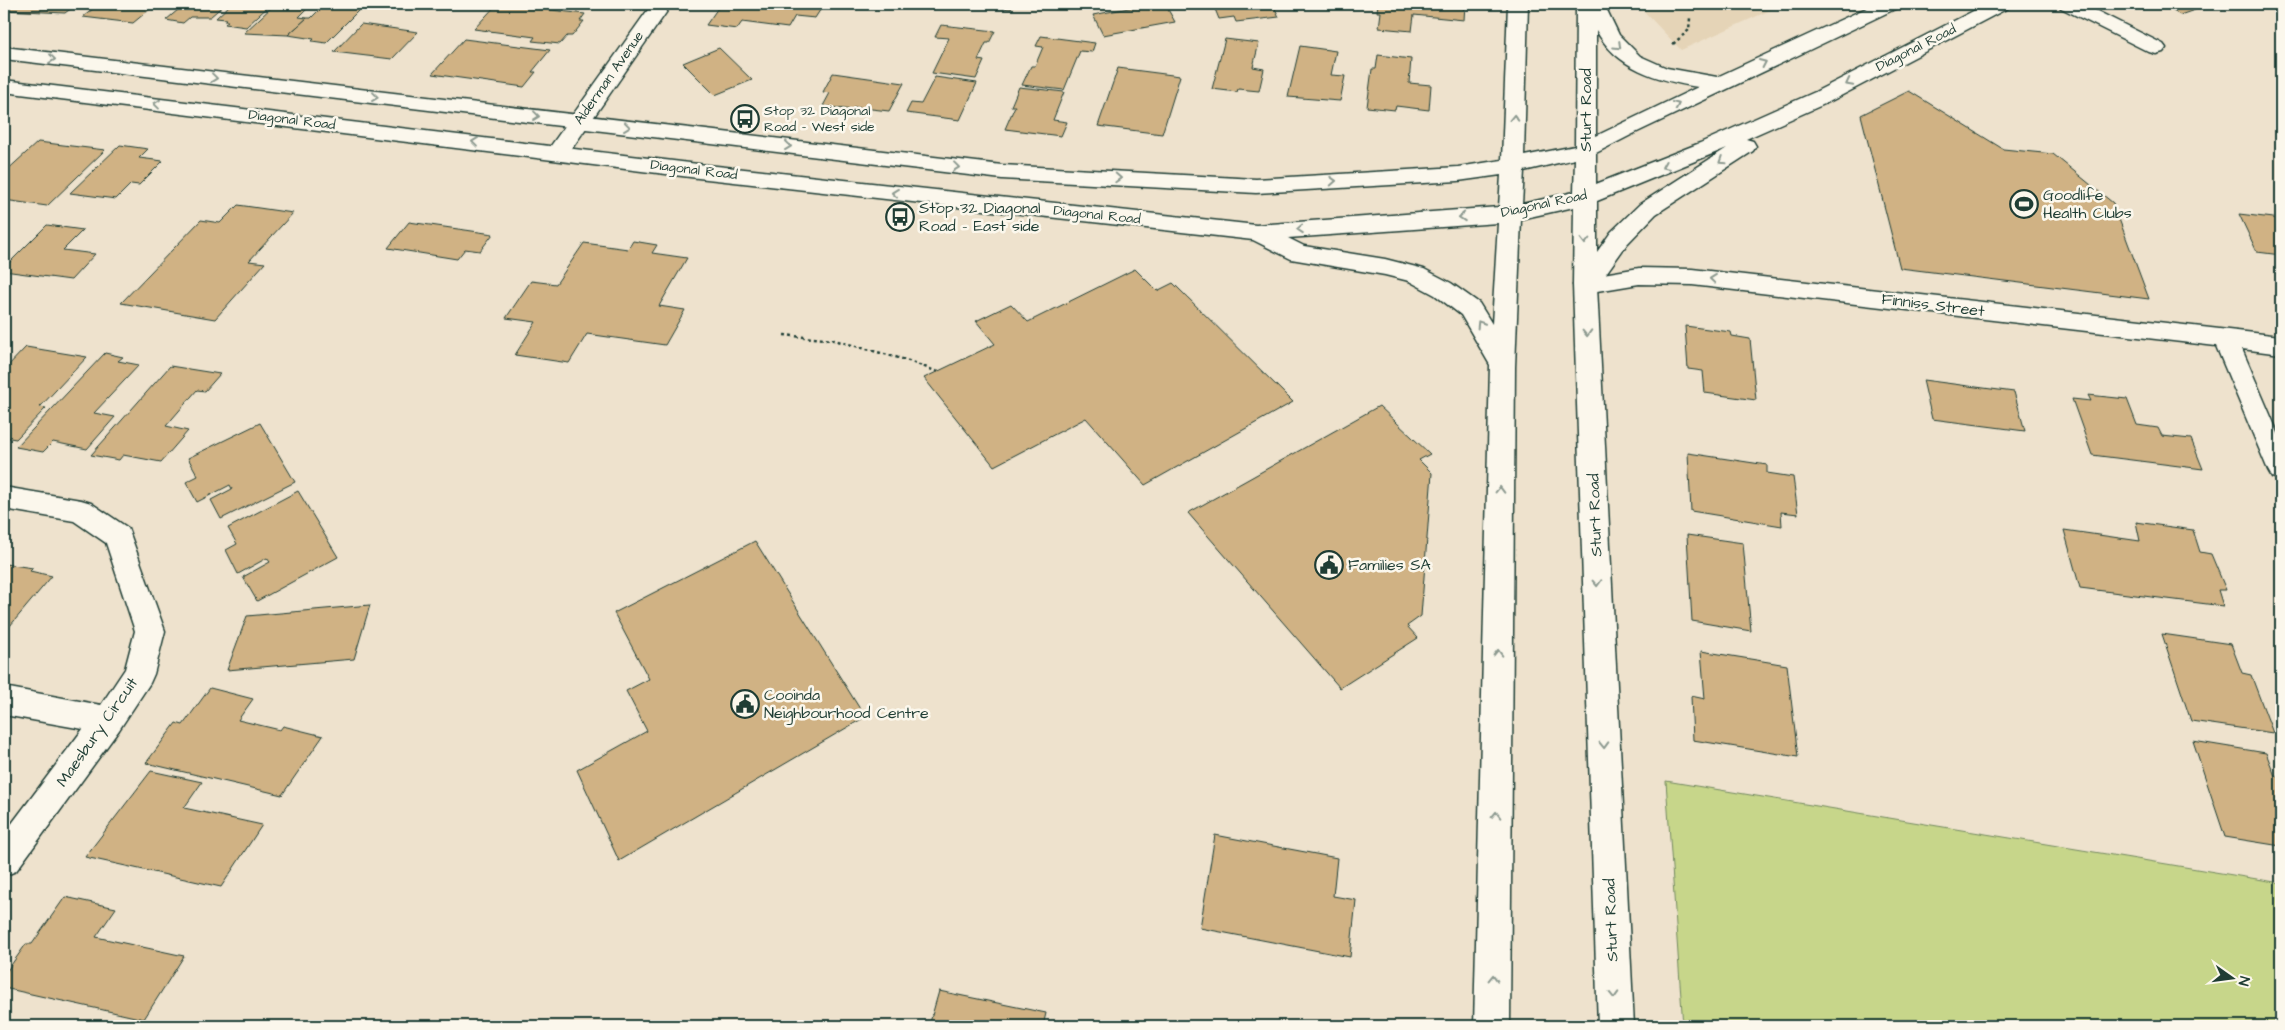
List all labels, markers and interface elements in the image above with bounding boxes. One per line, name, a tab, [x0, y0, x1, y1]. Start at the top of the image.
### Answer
street label: Diagonal Road	[1872, 19, 1960, 77]
street label: Alderman Avenue	[569, 27, 649, 129]
one-way arrow	[1612, 40, 1621, 49]
one-way arrow	[48, 53, 56, 64]
one-way arrow	[1758, 59, 1767, 70]
street label: Sturt Road	[1575, 68, 1597, 152]
one-way arrow	[210, 72, 218, 83]
one-way arrow	[1845, 77, 1854, 87]
one-way arrow	[371, 91, 379, 102]
one-way arrow	[153, 99, 161, 110]
one-way arrow	[1671, 100, 1680, 111]
place label: Stop 32 Diagonal Road - West side	[764, 101, 875, 137]
bus stop icon: Stop 32 Diagonal Road - West side	[730, 104, 760, 134]
street label: Diagonal Road	[247, 105, 337, 135]
one-way arrow	[533, 110, 541, 121]
one-way arrow	[1509, 113, 1519, 121]
one-way arrow	[623, 121, 631, 132]
one-way arrow	[470, 137, 478, 148]
one-way arrow	[785, 140, 793, 151]
street label: Diagonal Road	[649, 155, 739, 185]
one-way arrow	[1718, 155, 1728, 164]
one-way arrow	[1661, 159, 1670, 170]
one-way arrow	[952, 161, 960, 172]
one-way arrow	[1114, 173, 1122, 184]
one-way arrow	[1329, 176, 1337, 187]
place label: Goodlife Health Clubs	[2043, 184, 2132, 224]
street label: Diagonal Road	[1499, 185, 1589, 223]
one-way arrow	[891, 188, 899, 199]
sports icon: Goodlife Health Clubs	[2009, 189, 2039, 219]
place label: Stop 32 Diagonal Road - East side	[919, 197, 1041, 237]
street label: Diagonal Road	[1052, 200, 1142, 230]
bus stop icon: Stop 32 Diagonal Road - East side	[885, 202, 915, 232]
one-way arrow	[1458, 212, 1466, 223]
one-way arrow	[1296, 224, 1304, 235]
one-way arrow	[1580, 238, 1590, 245]
one-way arrow	[1709, 274, 1717, 285]
street label: Finniss Street	[1880, 288, 1986, 322]
one-way arrow	[1476, 320, 1486, 329]
one-way arrow	[1582, 330, 1592, 338]
street label: Sturt Road	[1583, 473, 1607, 557]
one-way arrow	[1495, 486, 1506, 494]
public building icon: Families SA	[1314, 550, 1344, 580]
place label: Families SA	[1348, 554, 1431, 576]
one-way arrow	[1592, 579, 1603, 587]
one-way arrow	[1493, 648, 1503, 656]
street label: Maesbury Circuit	[51, 672, 144, 792]
place label: Cooinda Neighbourhood Centre	[764, 684, 929, 725]
public building icon: Cooinda Neighbourhood Centre	[730, 689, 760, 719]
one-way arrow	[1599, 742, 1609, 750]
one-way arrow	[1491, 811, 1501, 818]
street label: Sturt Road	[1599, 878, 1623, 962]
north arrow	[2208, 952, 2258, 1002]
one-way arrow	[1488, 973, 1498, 981]
text: N	[2233, 974, 2254, 988]
one-way arrow	[1609, 992, 1620, 1000]

